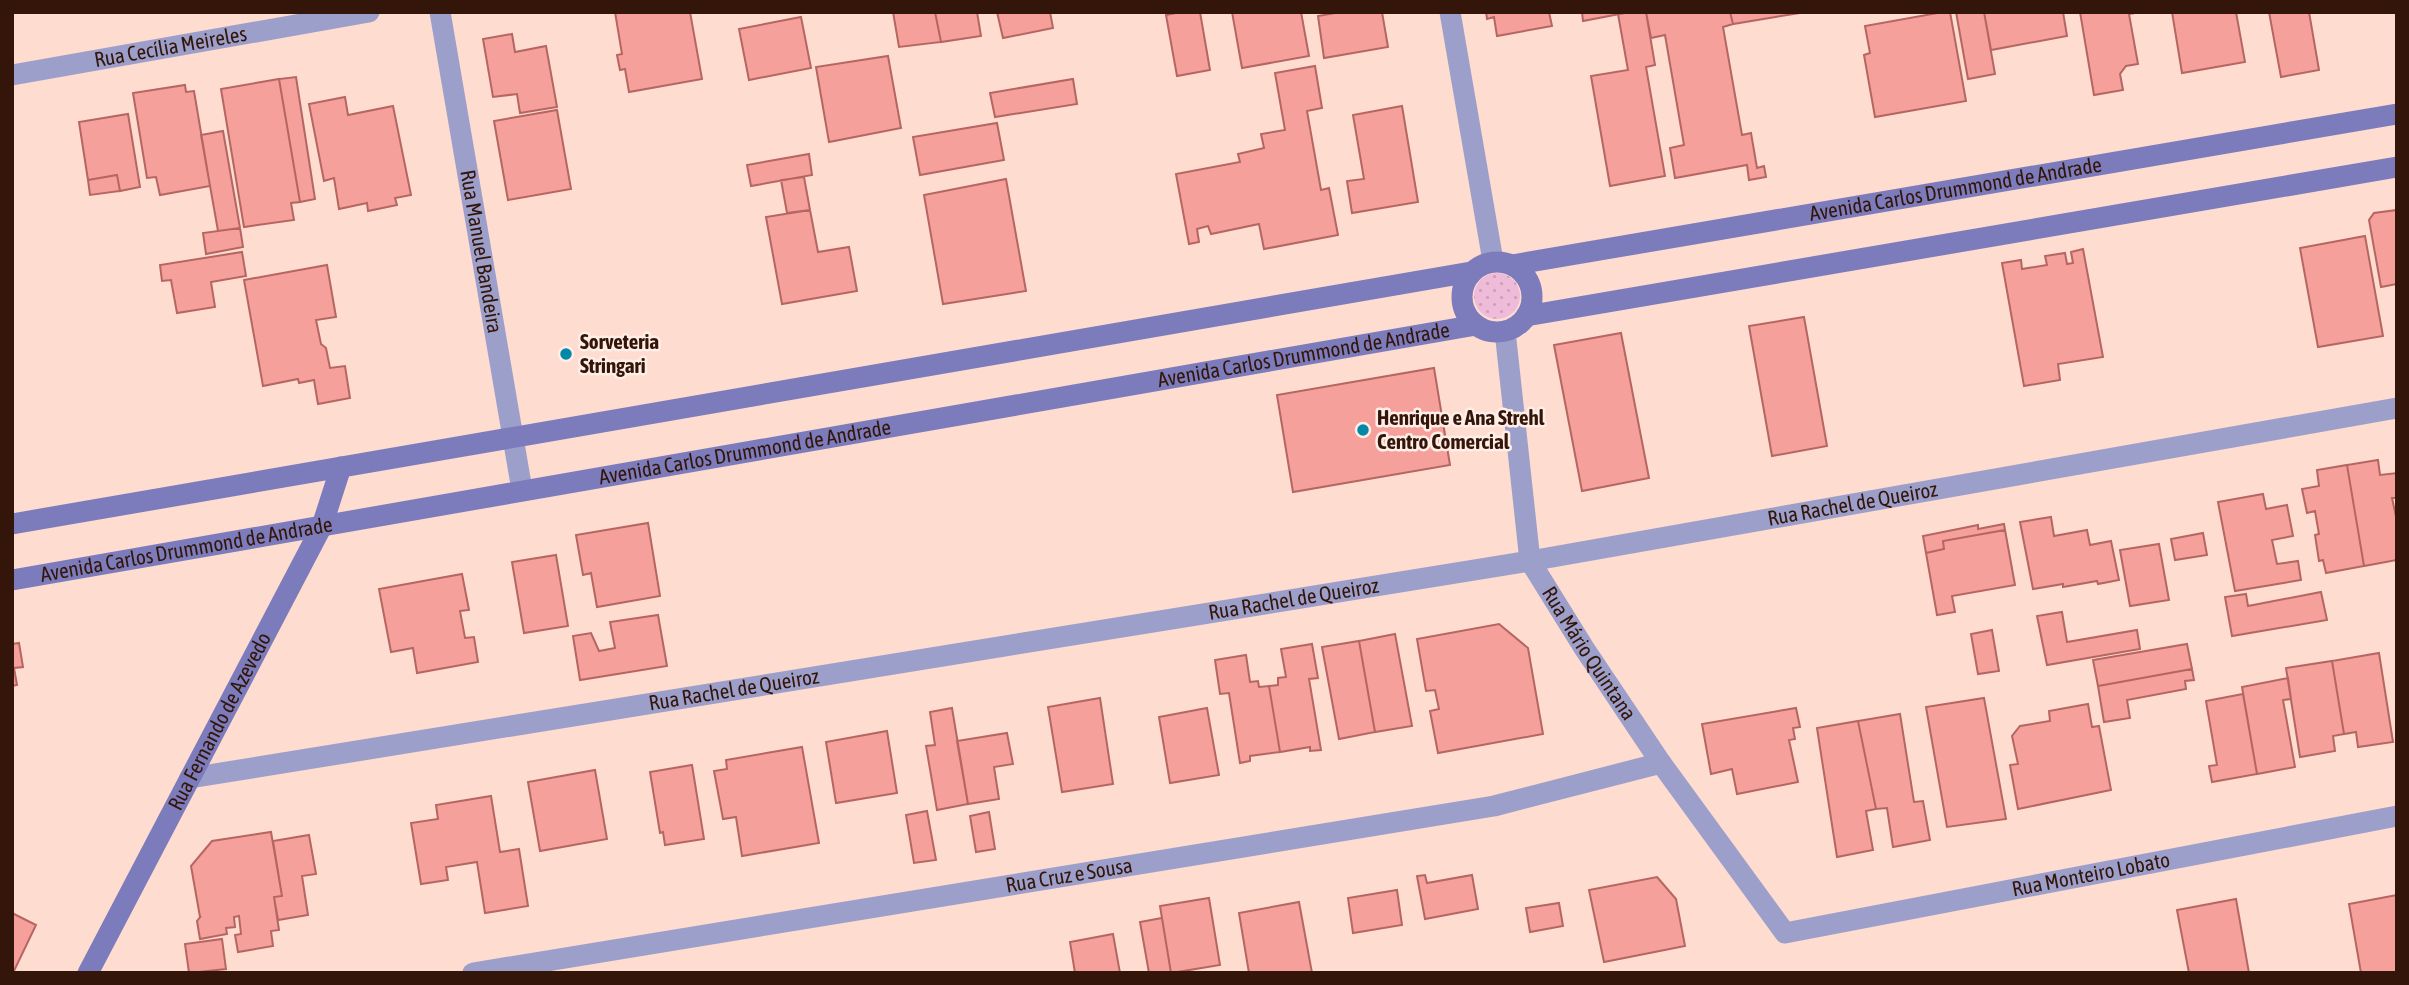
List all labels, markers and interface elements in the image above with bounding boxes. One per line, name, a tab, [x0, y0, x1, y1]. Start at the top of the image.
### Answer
street label: Rua Cecília Meireles	[92, 21, 249, 71]
street label: Avenida Carlos Drummond de Andrade	[1807, 152, 2103, 225]
street label: Rua Manuel Bandeira	[456, 168, 508, 335]
street label: Avenida Carlos Drummond de Andrade	[1155, 317, 1451, 391]
place label: Sorveteria Stringari	[580, 329, 659, 377]
marker: Sorveteria Stringari	[558, 346, 574, 362]
place label: Henrique e Ana Strehl Centro Comercial	[1377, 405, 1545, 453]
street label: Avenida Carlos Drummond de Andrade	[597, 414, 893, 489]
marker: Henrique e Ana Strehl Centro Comercial	[1355, 422, 1371, 438]
street label: Rua Rachel de Queiroz	[1766, 476, 1940, 530]
street label: Avenida Carlos Drummond de Andrade	[38, 511, 334, 586]
street label: Rua Rachel de Queiroz	[1207, 573, 1381, 624]
street label: Rua Mário Quintana	[1538, 582, 1642, 724]
street label: Rua Fernando de Azevedo	[162, 628, 275, 814]
street label: Rua Rachel de Queiroz	[647, 663, 821, 715]
street label: Rua Monteiro Lobato	[2010, 847, 2172, 900]
street label: Rua Cruz e Sousa	[1004, 852, 1134, 897]

